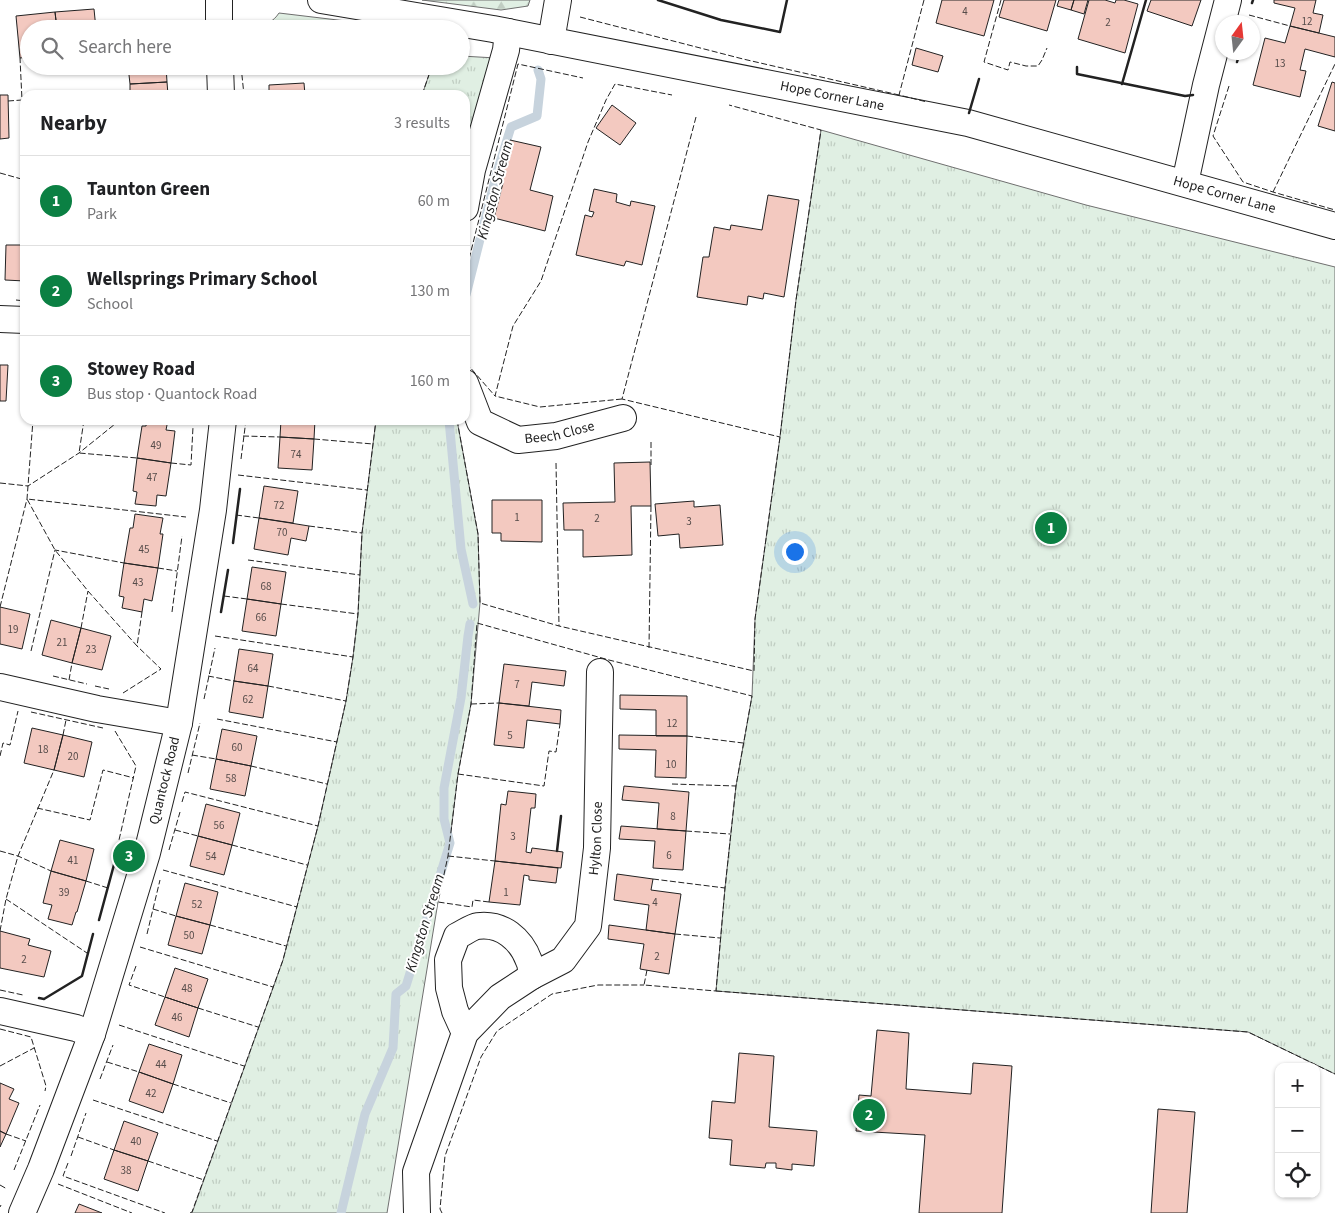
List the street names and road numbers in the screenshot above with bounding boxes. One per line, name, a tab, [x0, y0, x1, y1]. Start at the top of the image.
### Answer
street label: Hope Corner Lane	[778, 76, 886, 116]
street label: Hope Corner Lane	[1171, 171, 1278, 219]
street label: Beech Close	[524, 416, 597, 449]
street label: Quantock Road	[144, 734, 185, 827]
street label: Hylton Close	[584, 801, 608, 876]

